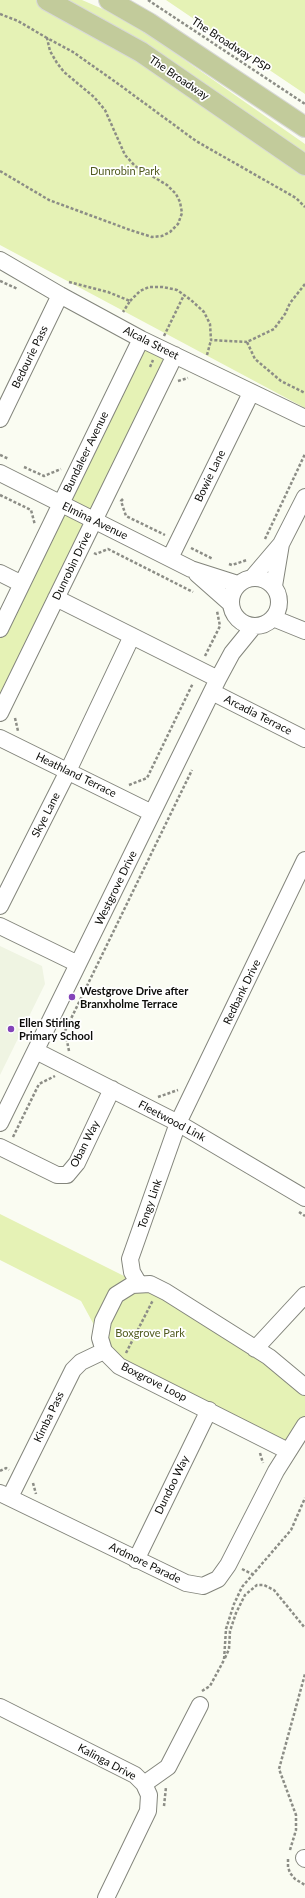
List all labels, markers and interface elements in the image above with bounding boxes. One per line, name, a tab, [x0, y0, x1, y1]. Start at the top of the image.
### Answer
street label: The Broadway PSP	[189, 15, 273, 75]
street label: The Broadway	[147, 53, 211, 103]
park label: Dunrobin Park	[90, 164, 160, 178]
street label: Alcala Street	[121, 323, 181, 363]
street label: Bedourie Pass	[9, 324, 51, 390]
street label: Bundaleer Avenue	[61, 409, 111, 495]
street label: Bowie Lane	[192, 448, 228, 504]
street label: Elmina Avenue	[60, 499, 130, 543]
street label: Dunrobin Drive	[50, 530, 94, 602]
street label: Arcadia Terrace	[222, 692, 294, 738]
street label: Heathland Terrace	[34, 750, 118, 800]
street label: Skye Lane	[29, 790, 63, 840]
street label: Westgrove Drive	[92, 849, 140, 927]
street label: Redbank Drive	[221, 957, 263, 1027]
place label: Westgrove Drive after Branxholme Terrace	[80, 984, 188, 1010]
marker: Westgrove Drive after Branxholme Terrace	[67, 992, 77, 1002]
place label: Ellen Stirling Primary School	[19, 1016, 93, 1042]
marker: Ellen Stirling Primary School	[6, 1024, 16, 1034]
street label: Fleetwood Link	[136, 1098, 208, 1144]
street label: Oban Way	[68, 1118, 102, 1170]
street label: Tongy Link	[135, 1177, 165, 1231]
park label: Boxgrove Park	[115, 1326, 185, 1340]
street label: Boxgrove Loop	[119, 1360, 189, 1404]
street label: Kimba Pass	[31, 1389, 67, 1445]
street label: Dundoo Way	[152, 1453, 192, 1517]
street label: Ardmore Parade	[107, 1540, 183, 1586]
street label: Kalinga Drive	[76, 1741, 138, 1783]

